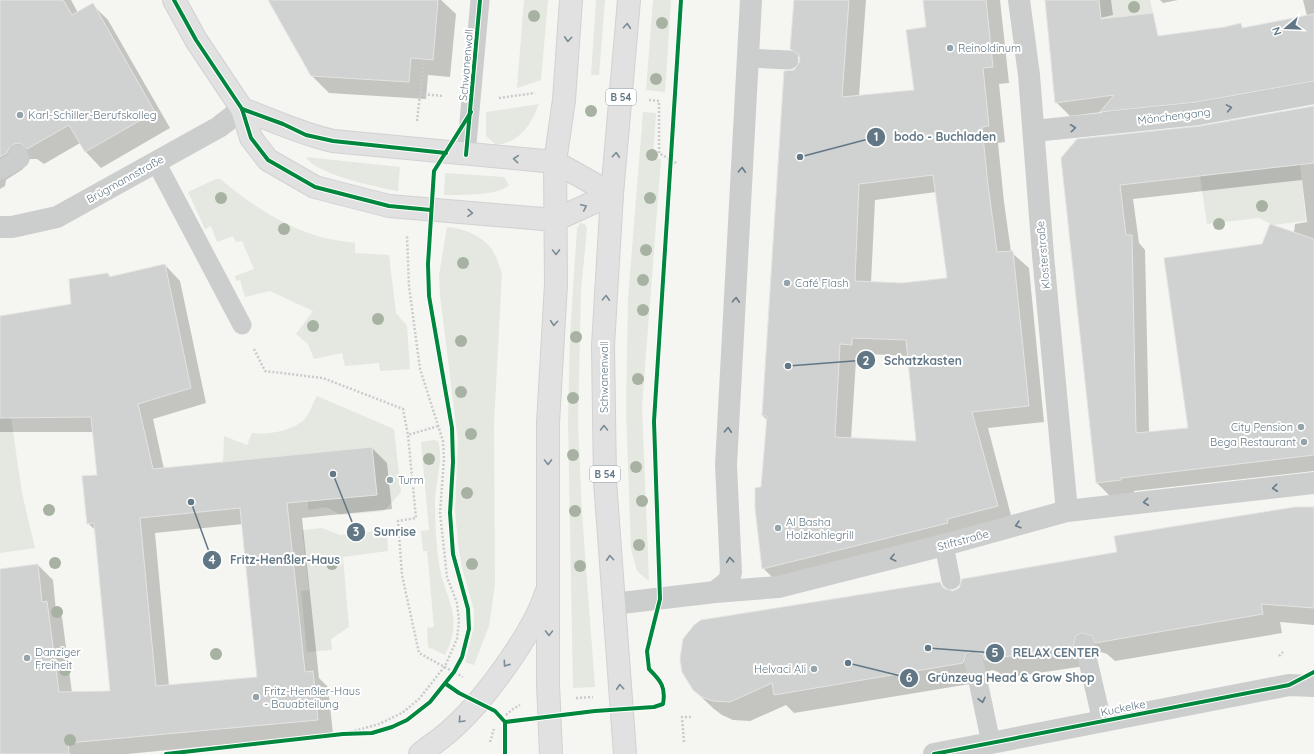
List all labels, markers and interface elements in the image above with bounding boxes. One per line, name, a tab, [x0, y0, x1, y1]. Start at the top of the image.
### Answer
north arrow	[1266, 8, 1306, 48]
one-way arrow	[622, 23, 631, 29]
text: N	[1269, 25, 1284, 37]
street label: Schwanenwall	[456, 28, 476, 102]
one-way arrow	[564, 36, 573, 42]
place label: Reinoldinum	[958, 41, 1021, 55]
marker: Reinoldinum	[945, 43, 955, 53]
road number: B 54	[606, 89, 636, 105]
street label: Mönchengang	[1137, 105, 1211, 127]
one-way arrow	[1226, 105, 1232, 113]
place label: Karl-Schiller-Berufskolleg	[28, 108, 157, 122]
marker: Karl-Schiller-Berufskolleg	[15, 110, 25, 120]
one-way arrow	[1070, 124, 1076, 133]
callout: bodo - Buchladen	[866, 125, 1004, 149]
text: 1	[874, 129, 878, 144]
text: bodo - Buchladen	[894, 129, 996, 144]
street label: Brügmannstraße	[84, 152, 166, 206]
one-way arrow	[611, 152, 620, 158]
one-way arrow	[513, 155, 519, 164]
one-way arrow	[738, 167, 747, 173]
one-way arrow	[579, 204, 587, 212]
one-way arrow	[467, 208, 473, 217]
street label: Klosterstraße	[1033, 220, 1053, 290]
one-way arrow	[552, 249, 560, 255]
place label: Café Flash	[795, 276, 848, 290]
marker: Café Flash	[782, 278, 792, 288]
one-way arrow	[602, 295, 611, 301]
one-way arrow	[731, 297, 740, 303]
one-way arrow	[549, 320, 558, 326]
street label: Schwanenwall	[597, 341, 611, 413]
callout: Schatzkasten	[856, 348, 970, 372]
text: 2	[863, 353, 870, 368]
text: Schatzkasten	[884, 353, 962, 368]
place label: City Pension	[1231, 420, 1293, 434]
marker: City Pension	[1296, 422, 1306, 432]
one-way arrow	[600, 425, 608, 431]
one-way arrow	[723, 427, 732, 433]
place label: Bega Restaurant	[1210, 435, 1296, 449]
marker: Bega Restaurant	[1299, 437, 1309, 447]
one-way arrow	[544, 459, 552, 465]
road number: B 54	[590, 466, 620, 482]
place label: Turm	[398, 473, 424, 487]
marker: Turm	[385, 475, 395, 485]
one-way arrow	[1272, 483, 1278, 492]
one-way arrow	[1143, 497, 1149, 506]
place label: Al Basha Holzkohlegrill	[786, 515, 854, 542]
callout: Sunrise	[346, 520, 424, 544]
one-way arrow	[1015, 520, 1022, 528]
marker: Al Basha Holzkohlegrill	[773, 523, 783, 533]
text: 3	[353, 524, 359, 539]
text: Sunrise	[374, 524, 416, 539]
street label: Stiftstraße	[936, 526, 990, 554]
callout: Fritz-Henßler-Haus	[202, 548, 348, 572]
text: 4	[208, 552, 216, 567]
text: Fritz-Henßler-Haus	[230, 552, 340, 567]
one-way arrow	[890, 553, 897, 562]
one-way arrow	[605, 555, 614, 561]
one-way arrow	[726, 557, 735, 563]
one-way arrow	[545, 630, 553, 636]
callout: RELAX CENTER	[985, 641, 1108, 665]
place label: Danziger Freiheit	[35, 645, 81, 672]
text: 5	[992, 645, 999, 660]
text: RELAX CENTER	[1013, 645, 1099, 660]
marker: Danziger Freiheit	[22, 653, 32, 663]
one-way arrow	[503, 660, 511, 667]
place label: Helvaci Ali	[754, 662, 806, 676]
marker: Helvaci Ali	[809, 664, 819, 674]
callout: Grünzeug Head & Grow Shop	[899, 666, 1102, 690]
text: 6	[906, 670, 913, 685]
text: Grünzeug Head & Grow Shop	[927, 670, 1095, 685]
place label: Fritz-Henßler-Haus - Bauabteilung	[264, 684, 360, 711]
one-way arrow	[615, 684, 624, 690]
marker: Fritz-Henßler-Haus - Bauabteilung	[251, 692, 261, 702]
one-way arrow	[978, 697, 986, 703]
street label: Kuckelke	[1099, 697, 1147, 719]
one-way arrow	[458, 715, 466, 723]

